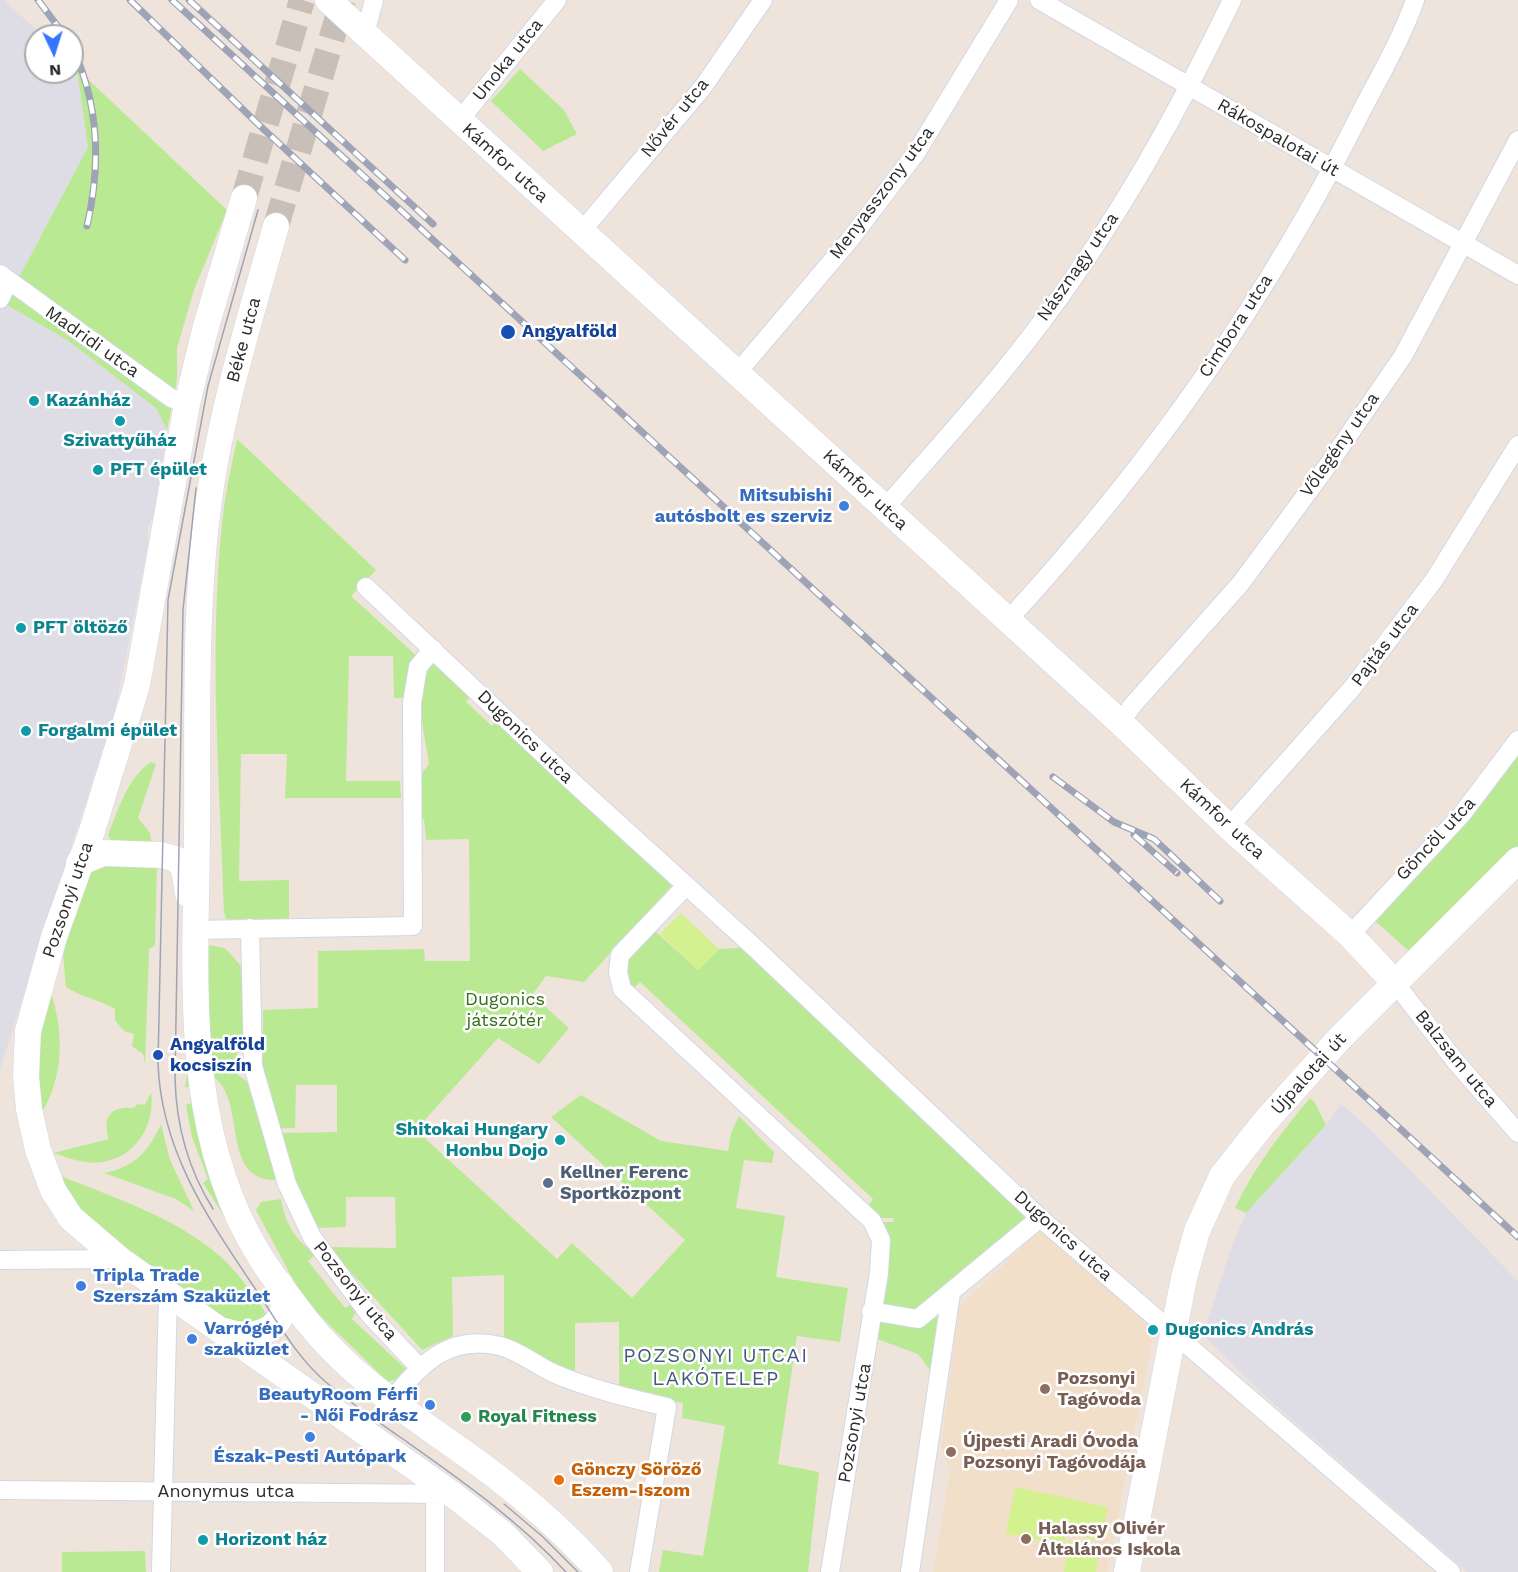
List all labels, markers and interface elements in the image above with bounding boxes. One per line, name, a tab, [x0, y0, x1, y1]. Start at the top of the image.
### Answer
street label: Unoka utca	[468, 14, 548, 106]
north arrow	[24, 24, 84, 84]
text: N	[49, 61, 62, 80]
street label: Nővér utca	[636, 74, 714, 162]
street label: Rákospalotai út	[1213, 94, 1343, 182]
street label: Kámfor utca	[457, 119, 553, 207]
street label: Menyasszony utca	[825, 123, 939, 263]
street label: Násznagy utca	[1033, 209, 1123, 325]
street label: Cimbora utca	[1195, 270, 1277, 382]
street label: Béke utca	[222, 295, 266, 385]
street label: Madridi utca	[41, 302, 143, 382]
place label: Angyalföld	[522, 321, 617, 343]
marker: Angyalföld	[499, 323, 517, 341]
street label: Vőlegény utca	[1296, 389, 1384, 501]
place label: Kazánház	[46, 390, 131, 412]
marker: Kazánház	[27, 394, 41, 408]
marker: Szivattyűház	[113, 414, 127, 428]
place label: Szivattyűház	[63, 430, 177, 452]
street label: Kámfor utca	[818, 445, 912, 535]
place label: PFT épület	[110, 459, 207, 481]
marker: PFT épület	[91, 463, 105, 477]
place label: Mitsubishi autósbolt es szerviz	[655, 485, 832, 528]
marker: Mitsubishi autósbolt es szerviz	[837, 499, 851, 513]
street label: Pajtás utca	[1347, 599, 1423, 691]
place label: PFT öltöző	[33, 617, 128, 639]
marker: PFT öltöző	[14, 621, 28, 635]
street label: Dugonics utca	[473, 686, 577, 788]
place label: Forgalmi épület	[38, 720, 177, 742]
marker: Forgalmi épület	[19, 724, 33, 738]
street label: Kámfor utca	[1175, 774, 1269, 864]
street label: Göncöl utca	[1392, 793, 1480, 885]
street label: Pozsonyi utca	[38, 839, 98, 961]
park label: Dugonics játszótér	[465, 989, 545, 1032]
street label: Balzsam utca	[1410, 1006, 1502, 1112]
street label: Újpalotai út	[1267, 1029, 1351, 1119]
place label: Angyalföld kocsiszín	[170, 1034, 265, 1076]
marker: Angyalföld kocsiszín	[151, 1048, 165, 1062]
place label: Shitokai Hungary Honbu Dojo	[395, 1119, 548, 1162]
marker: Shitokai Hungary Honbu Dojo	[553, 1133, 567, 1147]
place label: Kellner Ferenc Sportközpont	[560, 1162, 688, 1204]
marker: Kellner Ferenc Sportközpont	[541, 1176, 555, 1190]
street label: Dugonics utca	[1009, 1186, 1117, 1286]
street label: Pozsonyi utca	[308, 1237, 402, 1345]
place label: Tripla Trade Szerszám Szaküzlet	[93, 1265, 270, 1308]
marker: Tripla Trade Szerszám Szaküzlet	[74, 1279, 88, 1293]
place label: Varrógép szaküzlet	[204, 1318, 289, 1360]
place label: Dugonics András	[1165, 1319, 1314, 1341]
marker: Dugonics András	[1146, 1323, 1160, 1337]
marker: Varrógép szaküzlet	[185, 1332, 199, 1346]
district label: POZSONYI UTCAI LAKÓTELEP	[623, 1344, 809, 1391]
street label: Pozsonyi utca	[834, 1361, 876, 1485]
place label: Pozsonyi Tagóvoda	[1057, 1368, 1141, 1410]
marker: Pozsonyi Tagóvoda	[1038, 1382, 1052, 1396]
place label: BeautyRoom Férfi - Női Fodrász	[259, 1384, 418, 1426]
marker: BeautyRoom Férfi - Női Fodrász	[423, 1398, 437, 1412]
place label: Royal Fitness	[478, 1406, 597, 1428]
marker: Royal Fitness	[459, 1410, 473, 1424]
marker: Észak-Pesti Autópark	[303, 1430, 317, 1444]
place label: Újpesti Aradi Óvoda Pozsonyi Tagóvodája	[963, 1431, 1146, 1474]
marker: Újpesti Aradi Óvoda Pozsonyi Tagóvodája	[944, 1445, 958, 1459]
place label: Észak-Pesti Autópark	[214, 1446, 406, 1468]
place label: Gönczy Söröző Eszem-Iszom	[571, 1459, 701, 1502]
marker: Gönczy Söröző Eszem-Iszom	[552, 1473, 566, 1487]
street label: Anonymus utca	[158, 1481, 294, 1503]
place label: Halassy Olivér Általános Iskola	[1038, 1518, 1181, 1561]
place label: Horizont ház	[215, 1529, 327, 1551]
marker: Halassy Olivér Általános Iskola	[1019, 1532, 1033, 1546]
marker: Horizont ház	[196, 1533, 210, 1547]

